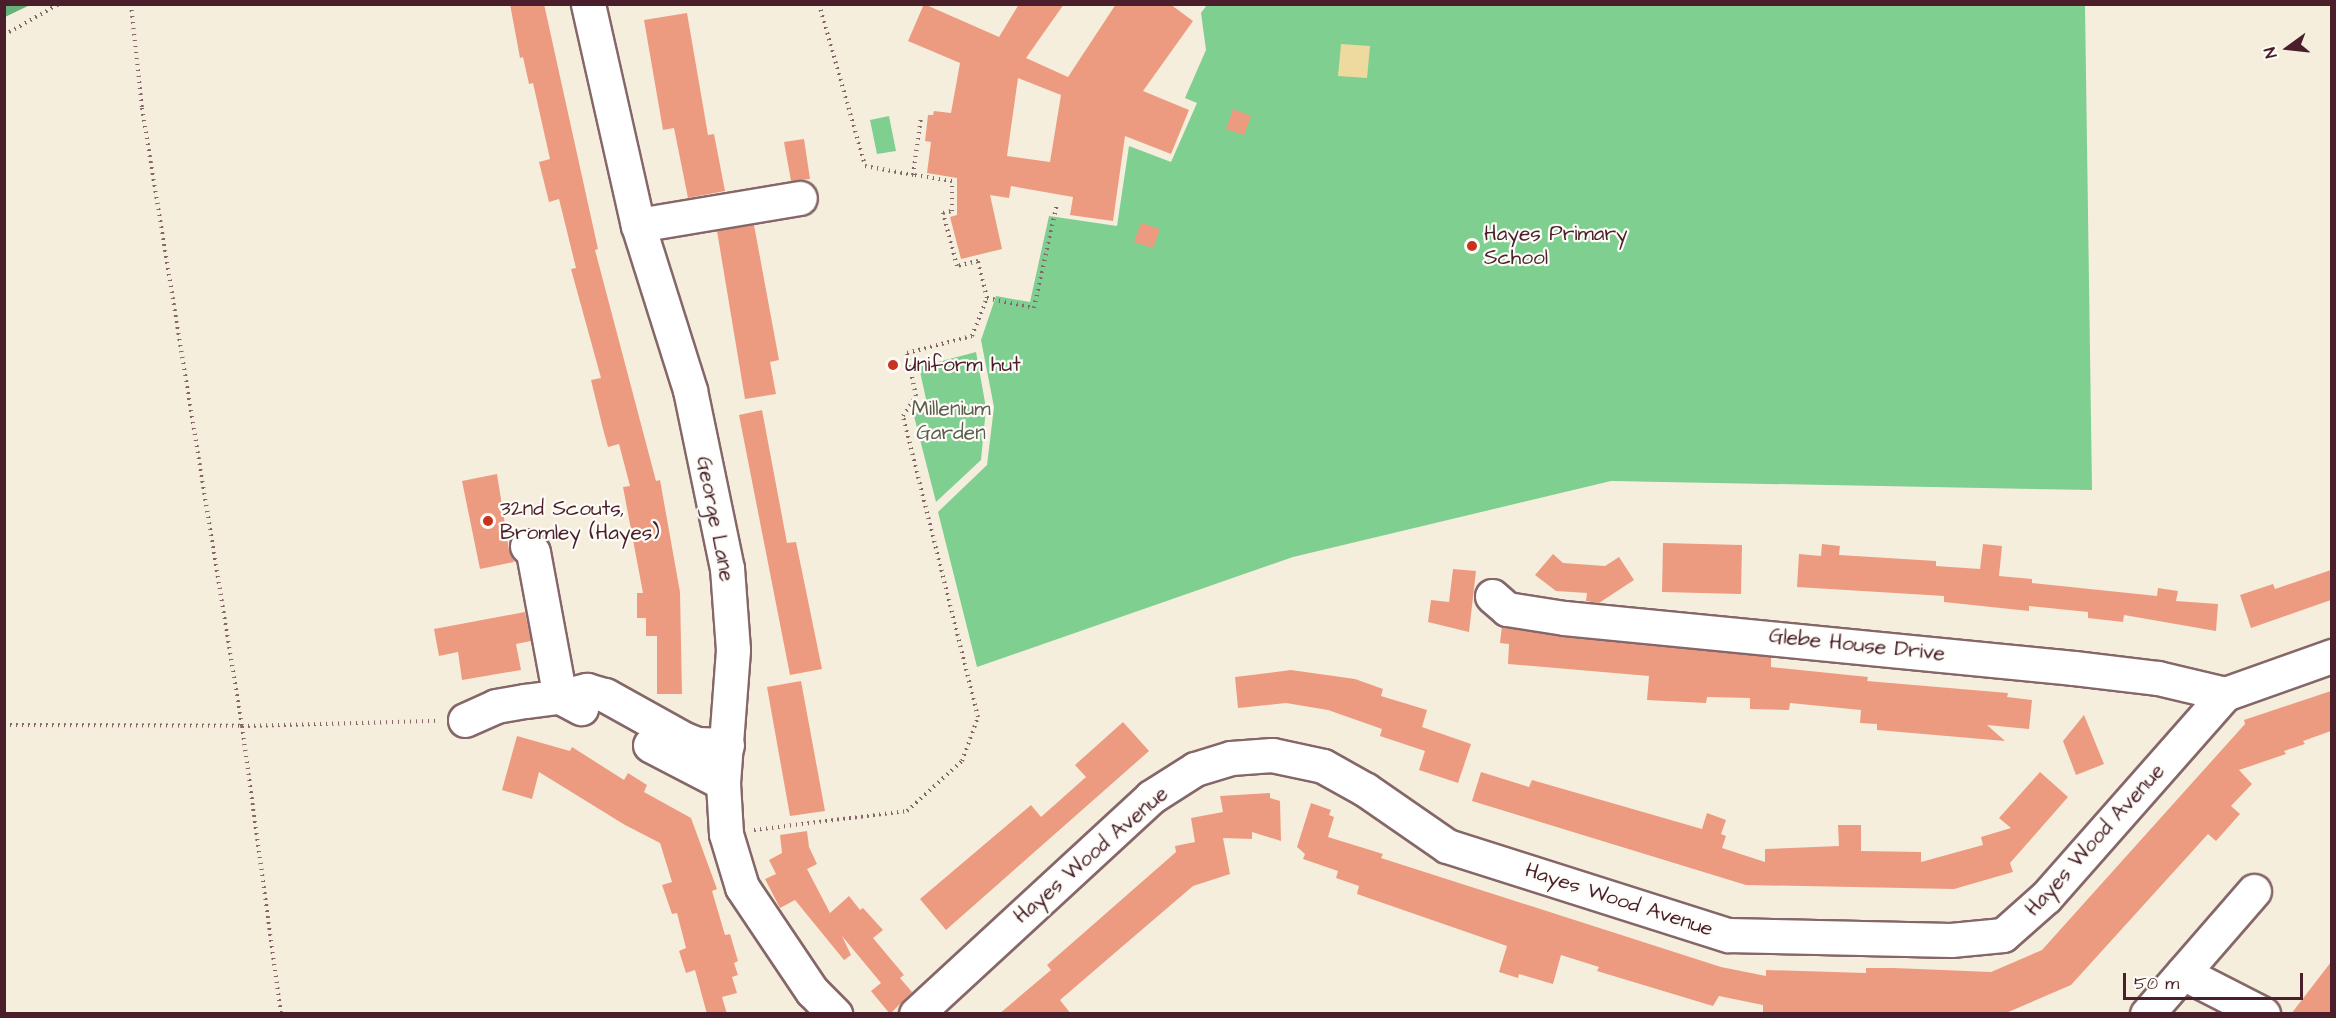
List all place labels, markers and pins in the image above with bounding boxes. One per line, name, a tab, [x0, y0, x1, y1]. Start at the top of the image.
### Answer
place label: Hayes Primary School	[1484, 221, 1628, 271]
marker: Hayes Primary School	[1465, 239, 1479, 253]
place label: Uniform hut	[905, 352, 1021, 378]
marker: Uniform hut	[886, 358, 900, 372]
place label: 32nd Scouts, Bromley (Hayes)	[500, 496, 660, 546]
marker: 32nd Scouts, Bromley (Hayes)	[481, 514, 495, 528]

